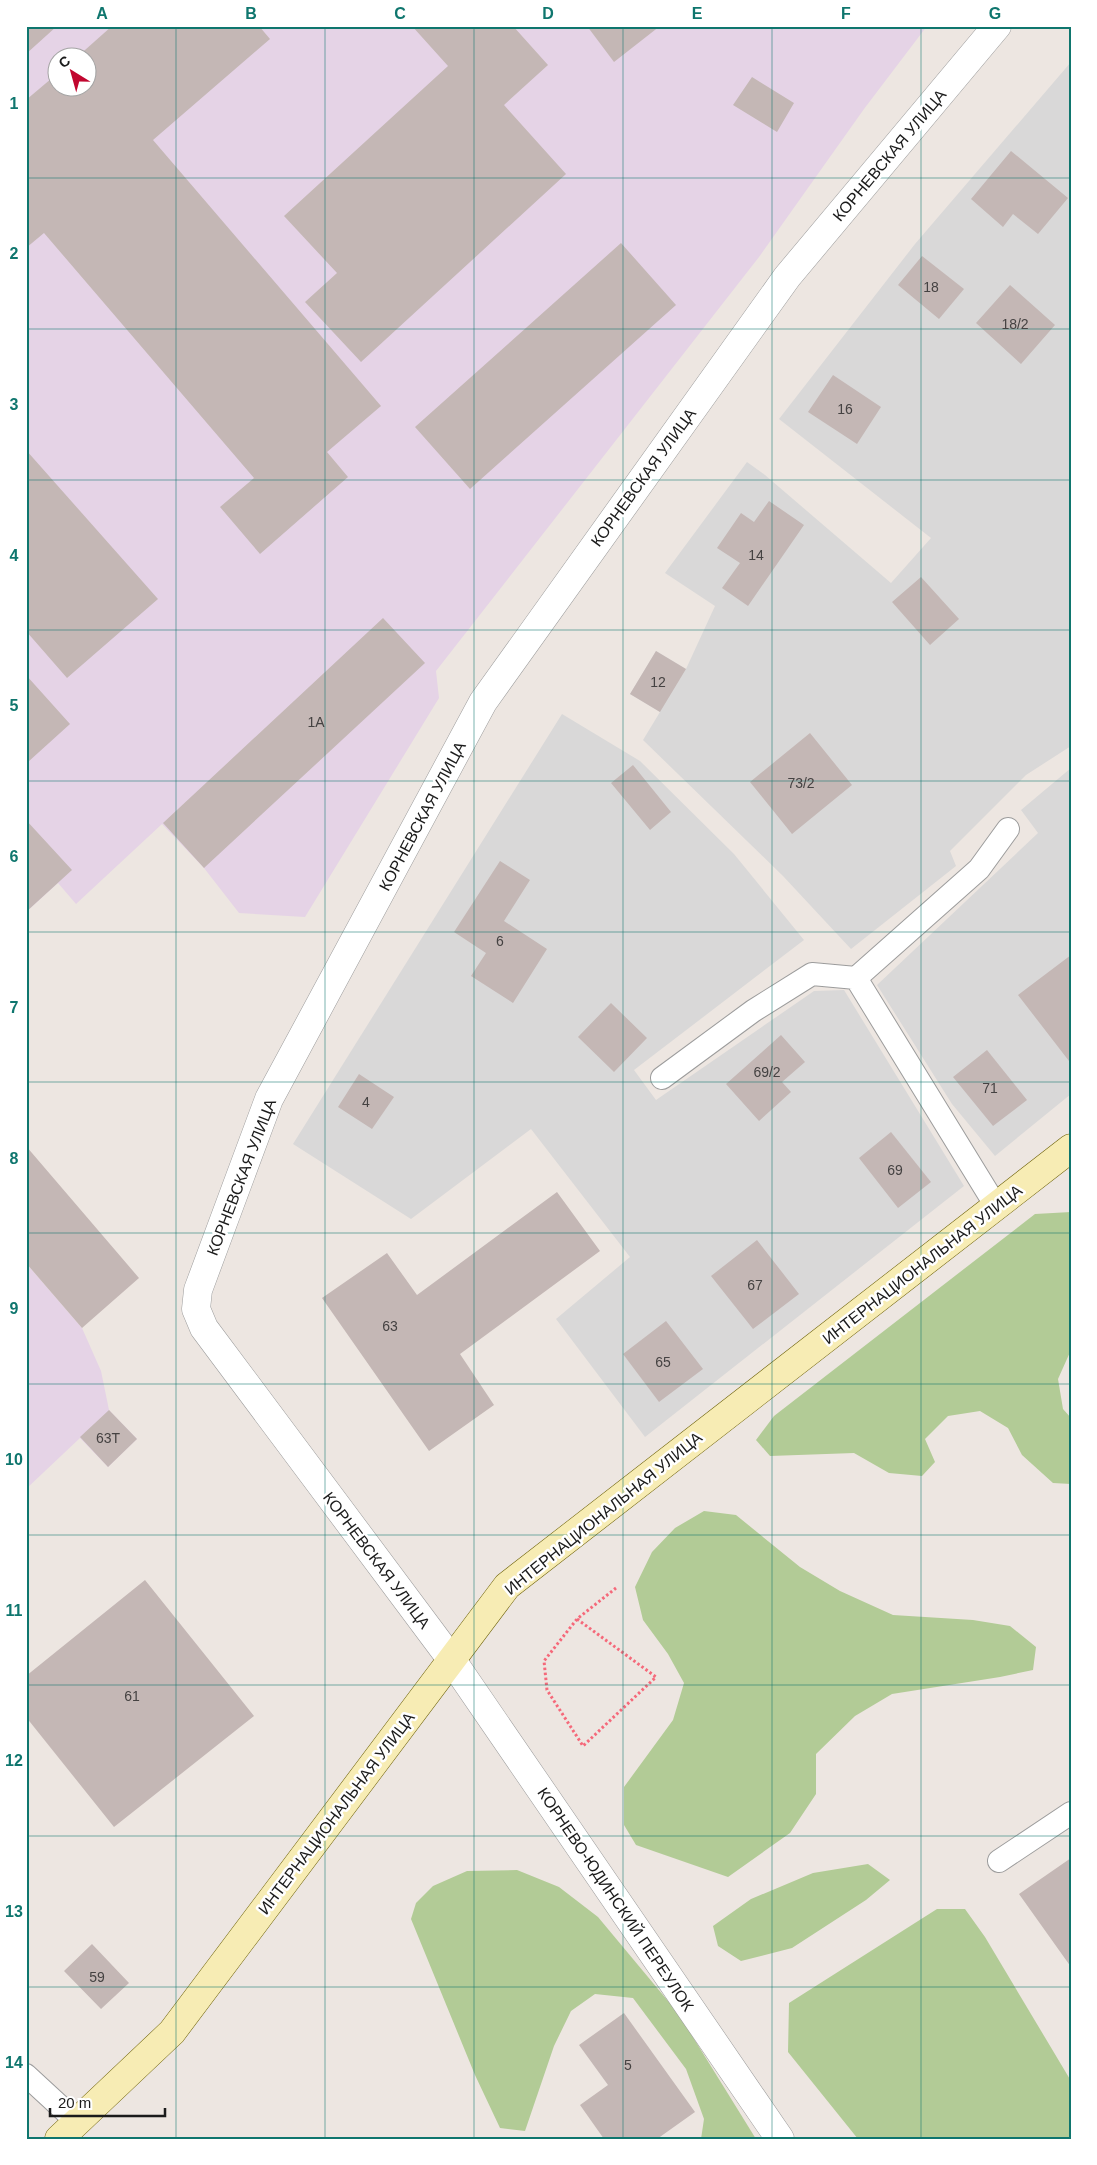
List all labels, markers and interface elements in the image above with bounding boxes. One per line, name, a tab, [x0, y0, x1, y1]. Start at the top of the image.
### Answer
text: A	[96, 5, 108, 22]
text: B	[245, 5, 257, 22]
text: C	[394, 5, 406, 22]
text: D	[542, 5, 554, 22]
text: E	[692, 5, 703, 22]
text: F	[841, 5, 851, 22]
text: G	[989, 5, 1001, 22]
north arrow	[48, 48, 98, 98]
text: С	[55, 52, 73, 71]
street label: КОРНЕВСКАЯ УЛИЦА	[829, 86, 950, 224]
text: 1	[10, 95, 19, 112]
text: 2	[10, 245, 19, 262]
house number: 18	[923, 279, 939, 295]
house number: 18/2	[1001, 316, 1029, 332]
text: 3	[10, 396, 19, 413]
house number: 16	[837, 401, 853, 417]
street label: КОРНЕВСКАЯ УЛИЦА	[588, 405, 699, 550]
text: 4	[10, 547, 19, 564]
house number: 14	[748, 547, 764, 563]
house number: 12	[650, 674, 666, 690]
text: 5	[10, 697, 19, 714]
house number: 1А	[307, 714, 325, 730]
street label: КОРНЕВСКАЯ УЛИЦА	[376, 739, 469, 894]
house number: 73/2	[787, 775, 815, 791]
text: 6	[10, 848, 19, 865]
house number: 6	[496, 933, 504, 949]
text: 7	[10, 999, 19, 1016]
house number: 69/2	[753, 1064, 781, 1080]
house number: 71	[982, 1080, 998, 1096]
house number: 4	[362, 1094, 370, 1110]
street label: КОРНЕВСКАЯ УЛИЦА	[204, 1096, 279, 1258]
text: 8	[10, 1150, 19, 1167]
house number: 69	[887, 1162, 903, 1178]
street label: ИНТЕРНАЦИОНАЛЬНАЯ УЛИЦА	[819, 1181, 1026, 1347]
house number: 67	[747, 1277, 763, 1293]
text: 9	[10, 1300, 19, 1317]
house number: 63	[382, 1318, 398, 1334]
house number: 65	[655, 1354, 671, 1370]
street label: ИНТЕРНАЦИОНАЛЬНАЯ УЛИЦА	[502, 1429, 705, 1598]
house number: 63Т	[96, 1430, 121, 1446]
text: 10	[5, 1451, 23, 1468]
street label: КОРНЕВСКАЯ УЛИЦА	[320, 1489, 434, 1632]
text: 11	[6, 1602, 23, 1619]
house number: 61	[124, 1688, 140, 1704]
street label: ИНТЕРНАЦИОНАЛЬНАЯ УЛИЦА	[255, 1709, 418, 1917]
text: 12	[5, 1752, 23, 1769]
street label: КОРНЕВО-ЮДИНСКИЙ ПЕРЕУЛОК	[534, 1784, 698, 2015]
text: 13	[5, 1903, 23, 1920]
house number: 59	[89, 1969, 105, 1985]
text: 14	[5, 2054, 23, 2071]
house number: 5	[624, 2057, 632, 2073]
scale bar	[50, 2085, 165, 2117]
text: 20 m	[58, 2094, 91, 2111]

